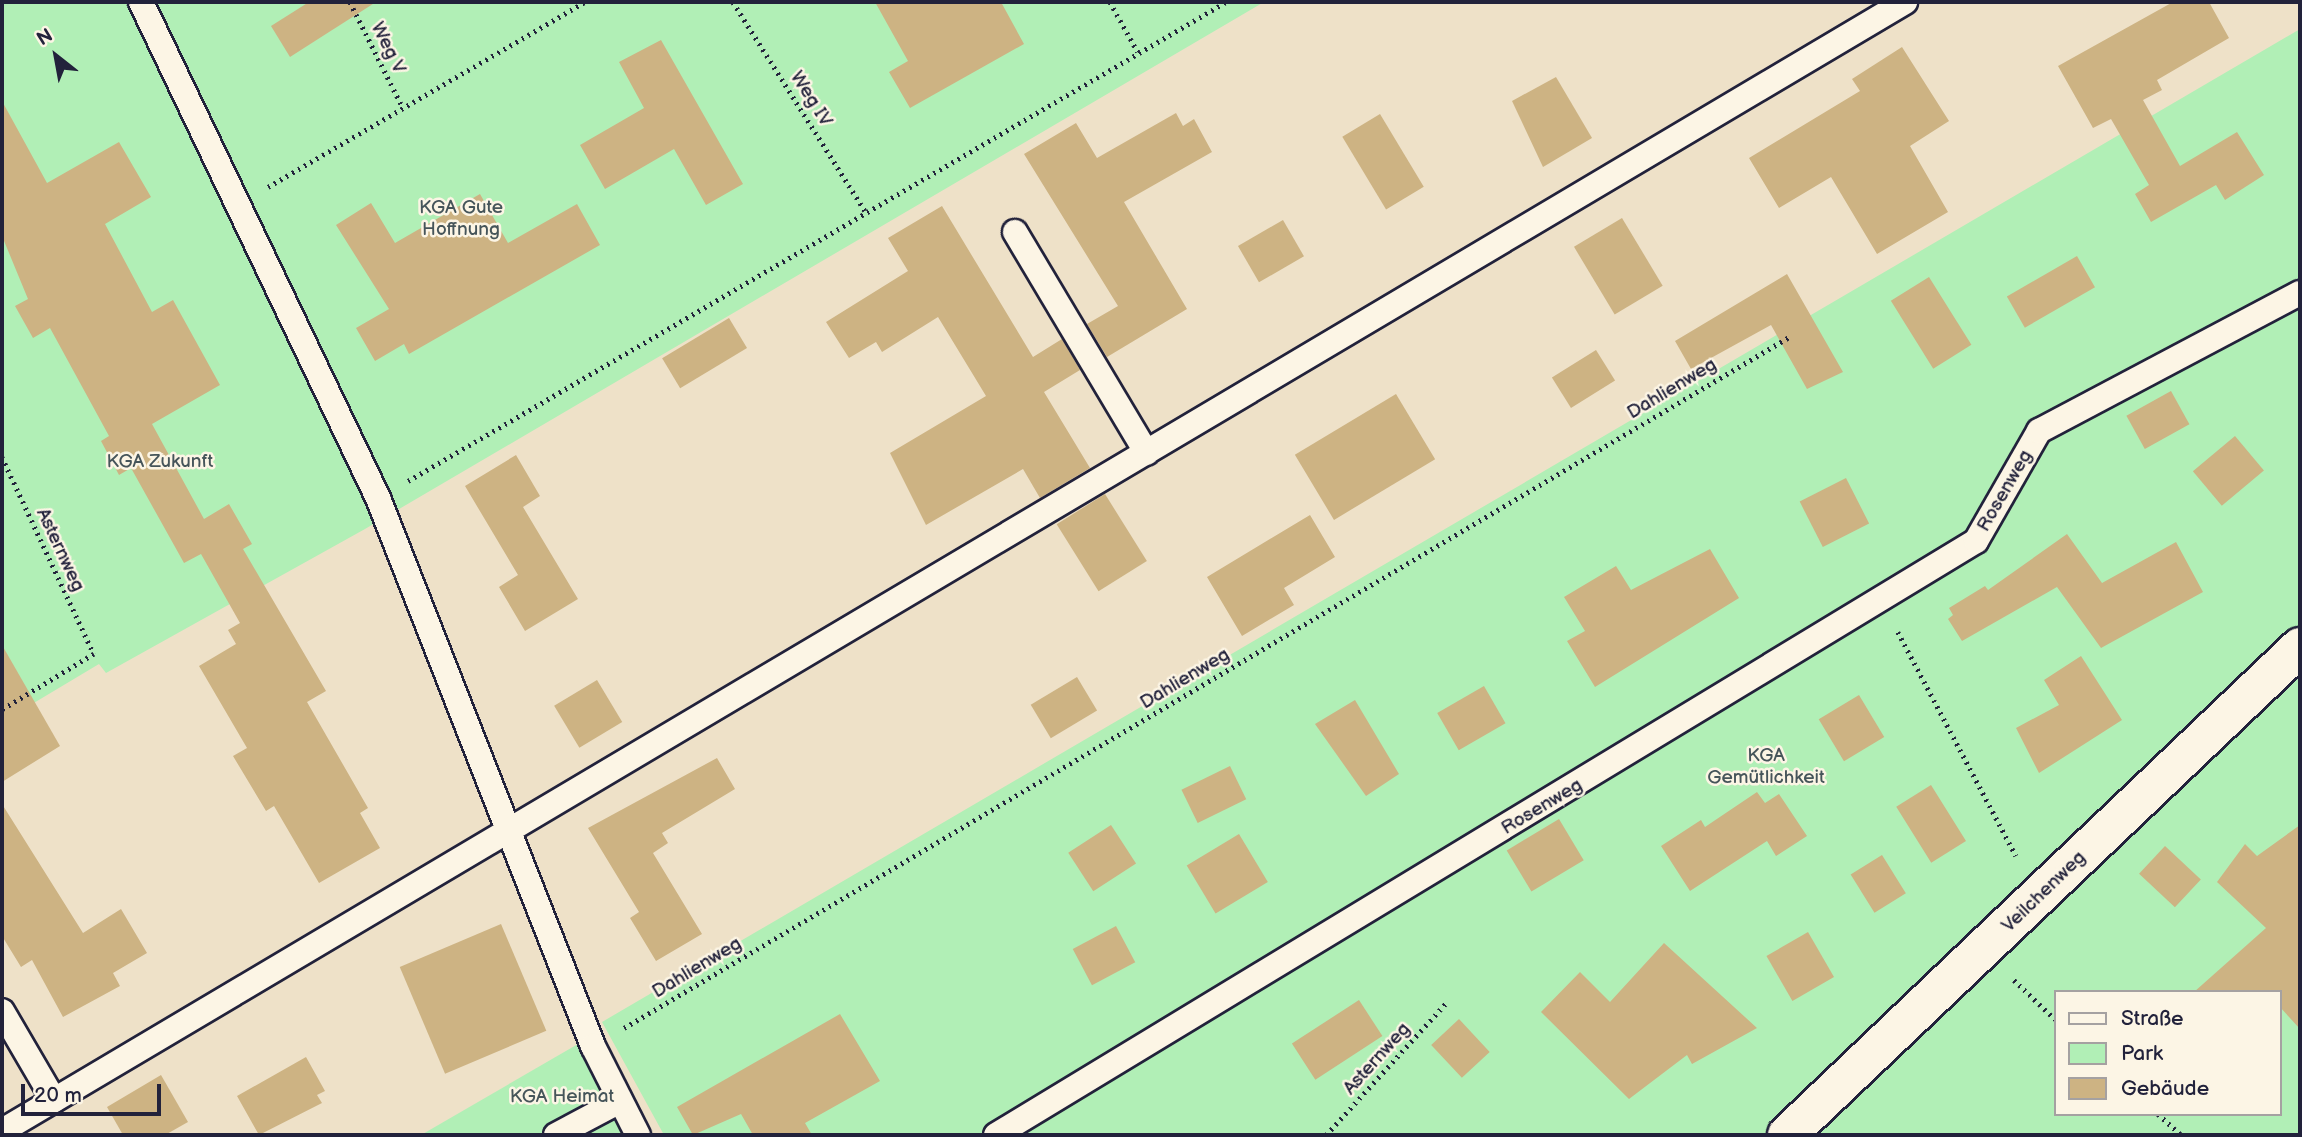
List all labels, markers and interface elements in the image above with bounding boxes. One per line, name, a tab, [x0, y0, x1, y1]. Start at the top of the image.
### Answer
street label: Weg V	[366, 18, 410, 78]
north arrow	[21, 21, 91, 91]
text: N	[33, 24, 57, 51]
street label: Weg IV	[785, 67, 837, 131]
park label: KGA Gute Hoffnung	[419, 197, 503, 241]
street label: Dahlienweg	[1623, 353, 1721, 425]
street label: Rosenweg	[1973, 446, 2037, 536]
park label: KGA Zukunft	[107, 451, 213, 473]
street label: Asternweg	[31, 505, 89, 595]
street label: Dahlienweg	[1136, 643, 1234, 715]
park label: KGA Gemütlichkeit	[1707, 745, 1825, 789]
street label: Rosenweg	[1497, 774, 1587, 840]
street label: Veilchenweg	[1997, 847, 2091, 937]
street label: Dahlienweg	[648, 932, 746, 1004]
legend	[2054, 990, 2281, 1116]
text: Straße	[2121, 1006, 2183, 1031]
street label: Asternweg	[1339, 1018, 1415, 1100]
text: Park	[2121, 1041, 2163, 1066]
scale bar	[24, 1070, 164, 1114]
text: Gebäude	[2121, 1076, 2209, 1101]
text: 20 m	[34, 1083, 82, 1108]
park label: KGA Heimat	[510, 1086, 614, 1108]

